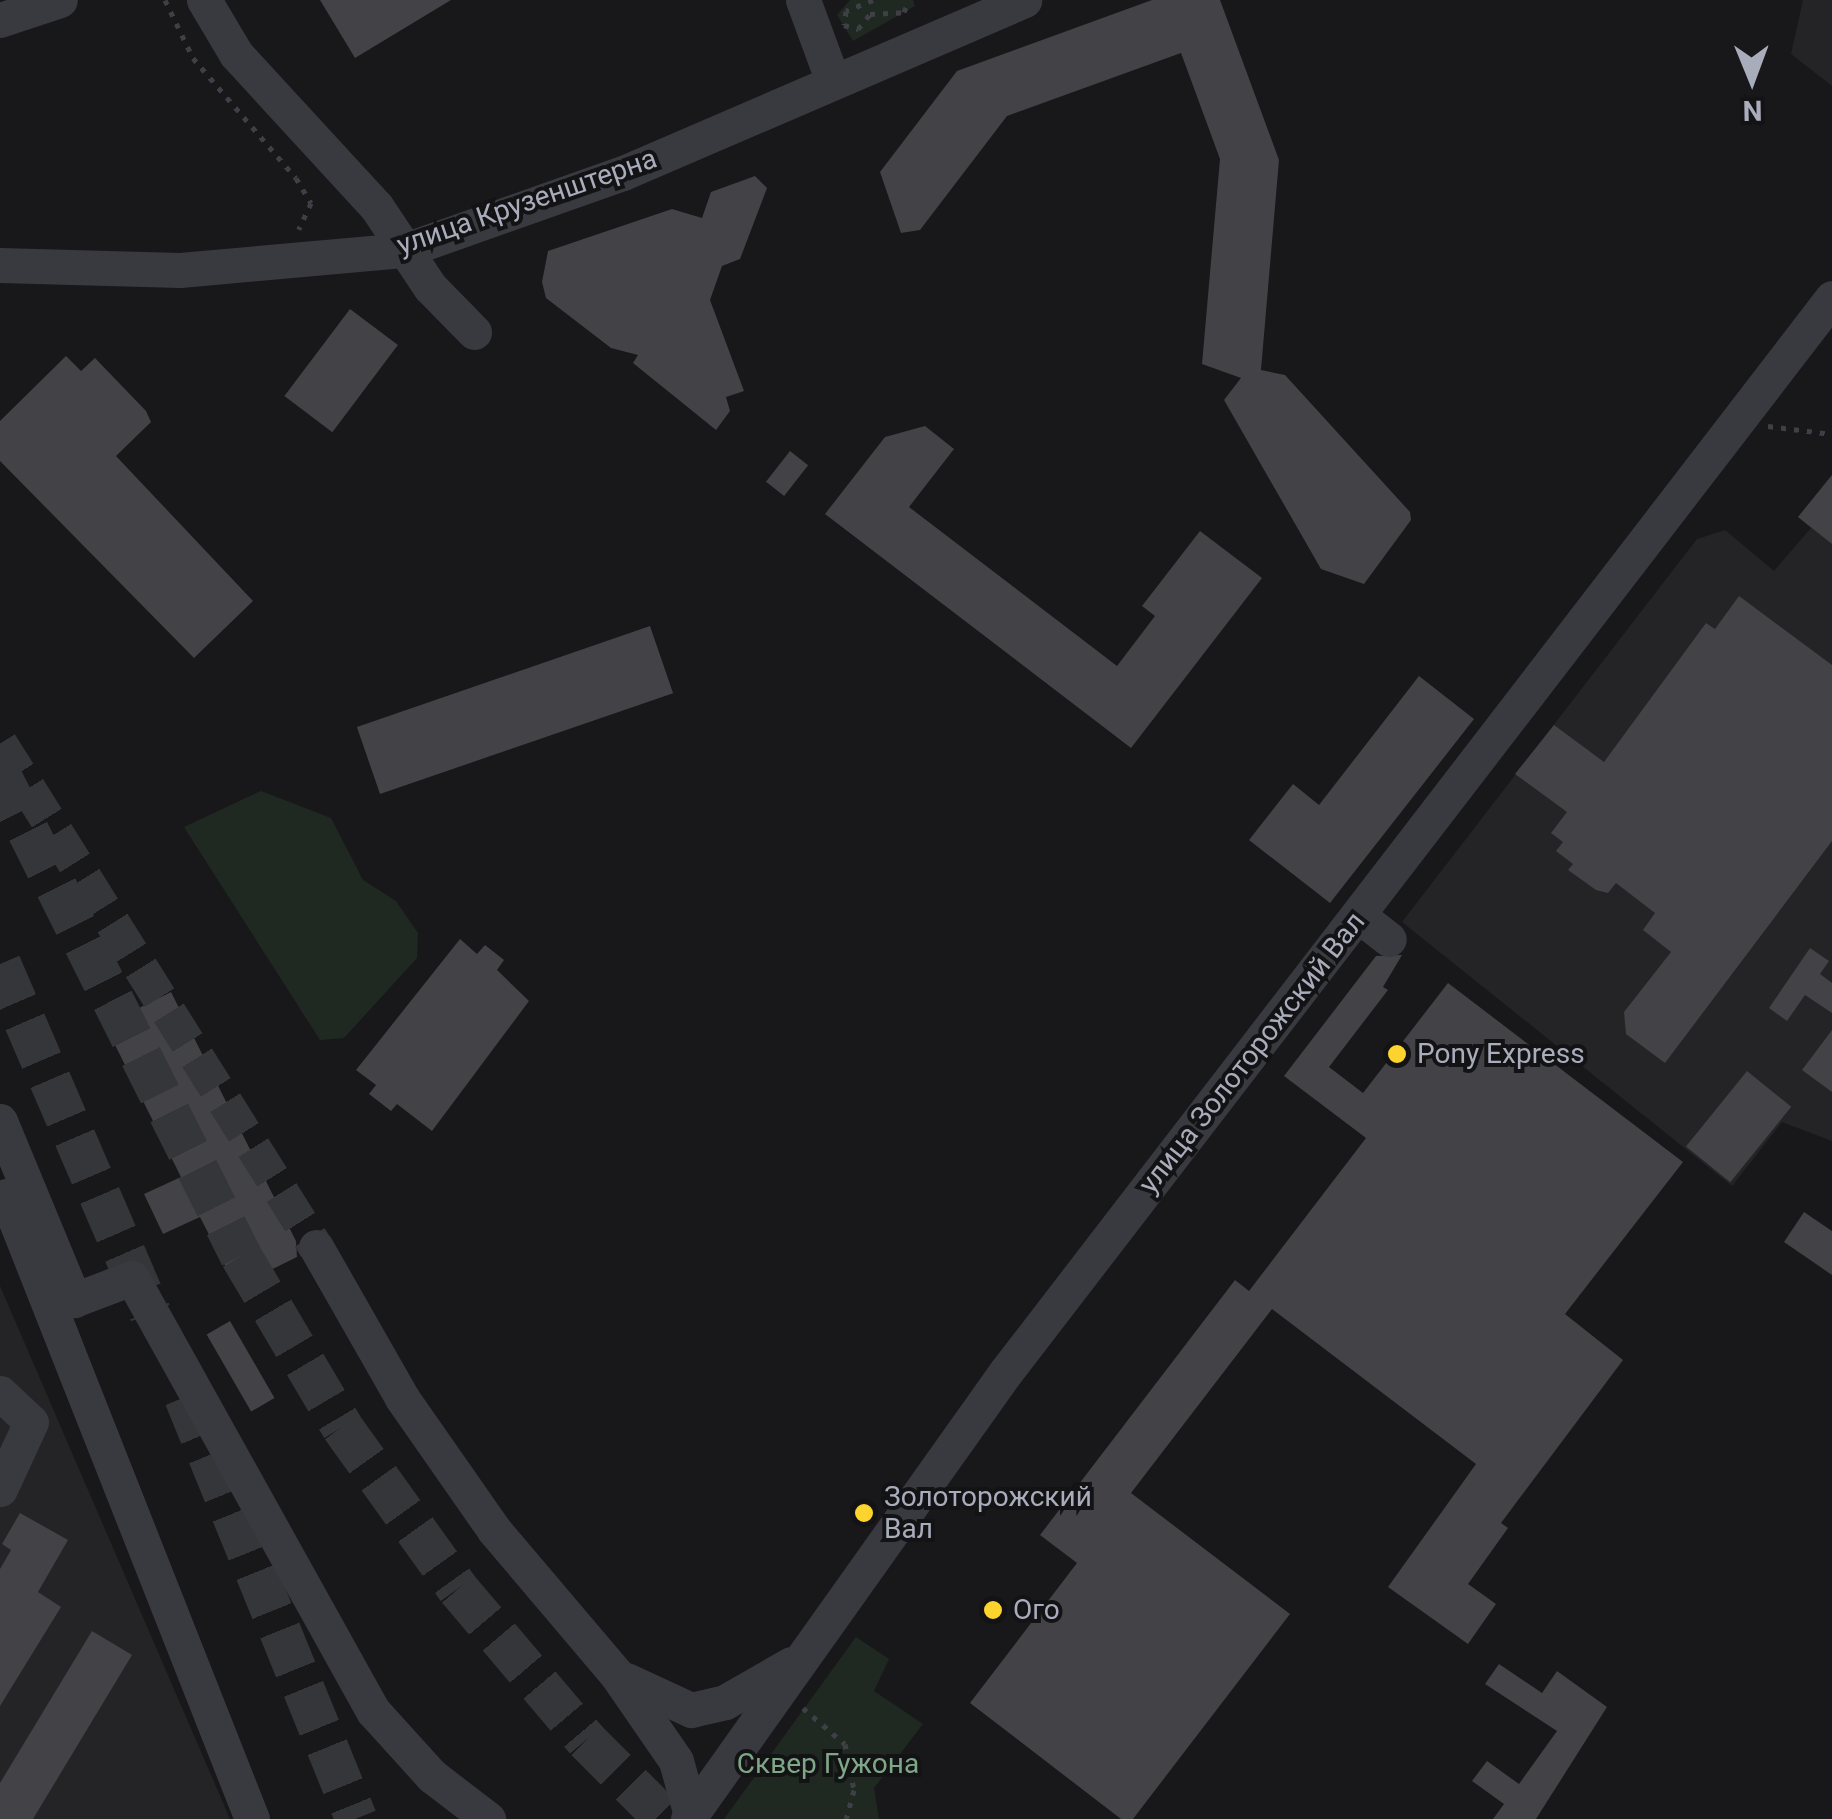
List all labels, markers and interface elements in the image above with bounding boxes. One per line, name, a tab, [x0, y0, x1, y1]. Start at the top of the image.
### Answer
north arrow	[1702, 30, 1802, 130]
text: N	[1742, 94, 1763, 127]
street label: улица Крузенштерна	[393, 142, 661, 262]
street label: улица Золоторожский Вал	[1132, 906, 1372, 1200]
place label: Pony Express	[1417, 1037, 1585, 1071]
marker: Pony Express	[1386, 1043, 1408, 1065]
place label: Золоторожский Вал	[884, 1480, 1092, 1546]
marker: Золоторожский Вал	[853, 1502, 875, 1524]
place label: Ого	[1013, 1593, 1060, 1627]
marker: Ого	[982, 1599, 1004, 1621]
park label: Сквер Гужона	[737, 1747, 919, 1781]

